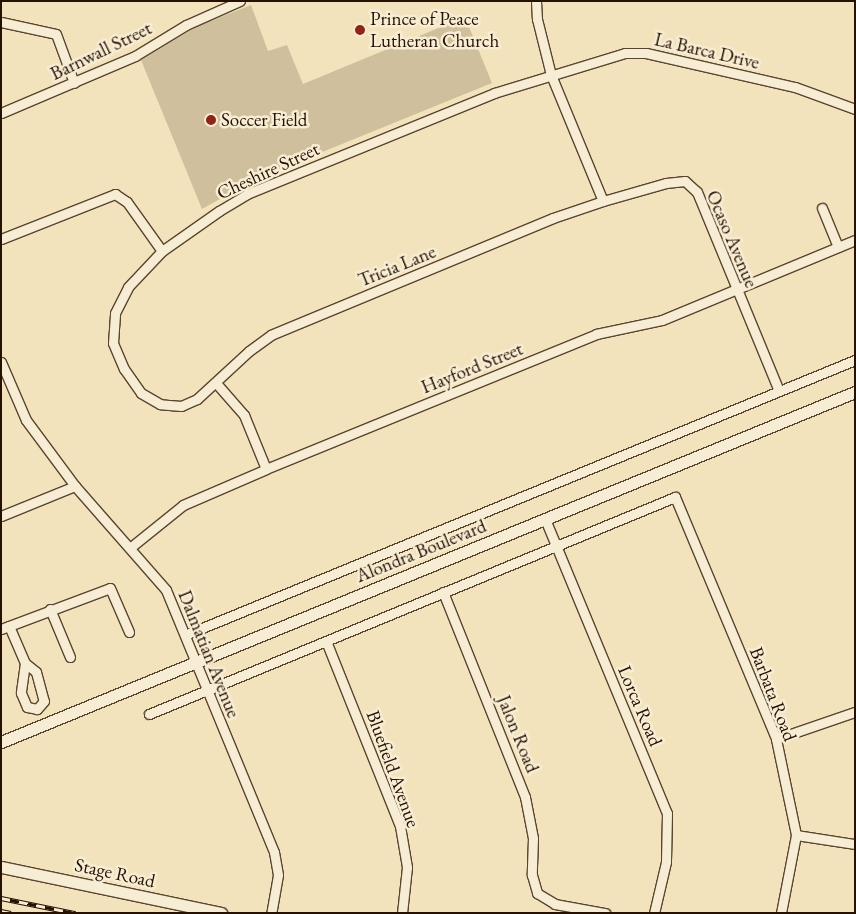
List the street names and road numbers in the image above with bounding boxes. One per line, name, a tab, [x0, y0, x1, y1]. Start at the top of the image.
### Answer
street label: Barnwall Street	[47, 17, 155, 85]
street label: La Barca Drive	[652, 28, 762, 74]
street label: Cheshire Street	[213, 137, 323, 205]
street label: Ocaso Avenue	[701, 187, 763, 291]
street label: Tricia Lane	[355, 240, 439, 292]
street label: Hayford Street	[418, 337, 526, 399]
street label: Alondra Boulevard	[352, 514, 490, 588]
street label: Dalmatian Avenue	[173, 587, 245, 721]
street label: Barbata Road	[745, 644, 801, 744]
street label: Lorca Road	[613, 662, 667, 750]
street label: Jalon Road	[492, 692, 544, 776]
street label: Bluefield Avenue	[361, 707, 425, 831]
street label: Stage Road	[73, 853, 157, 893]

